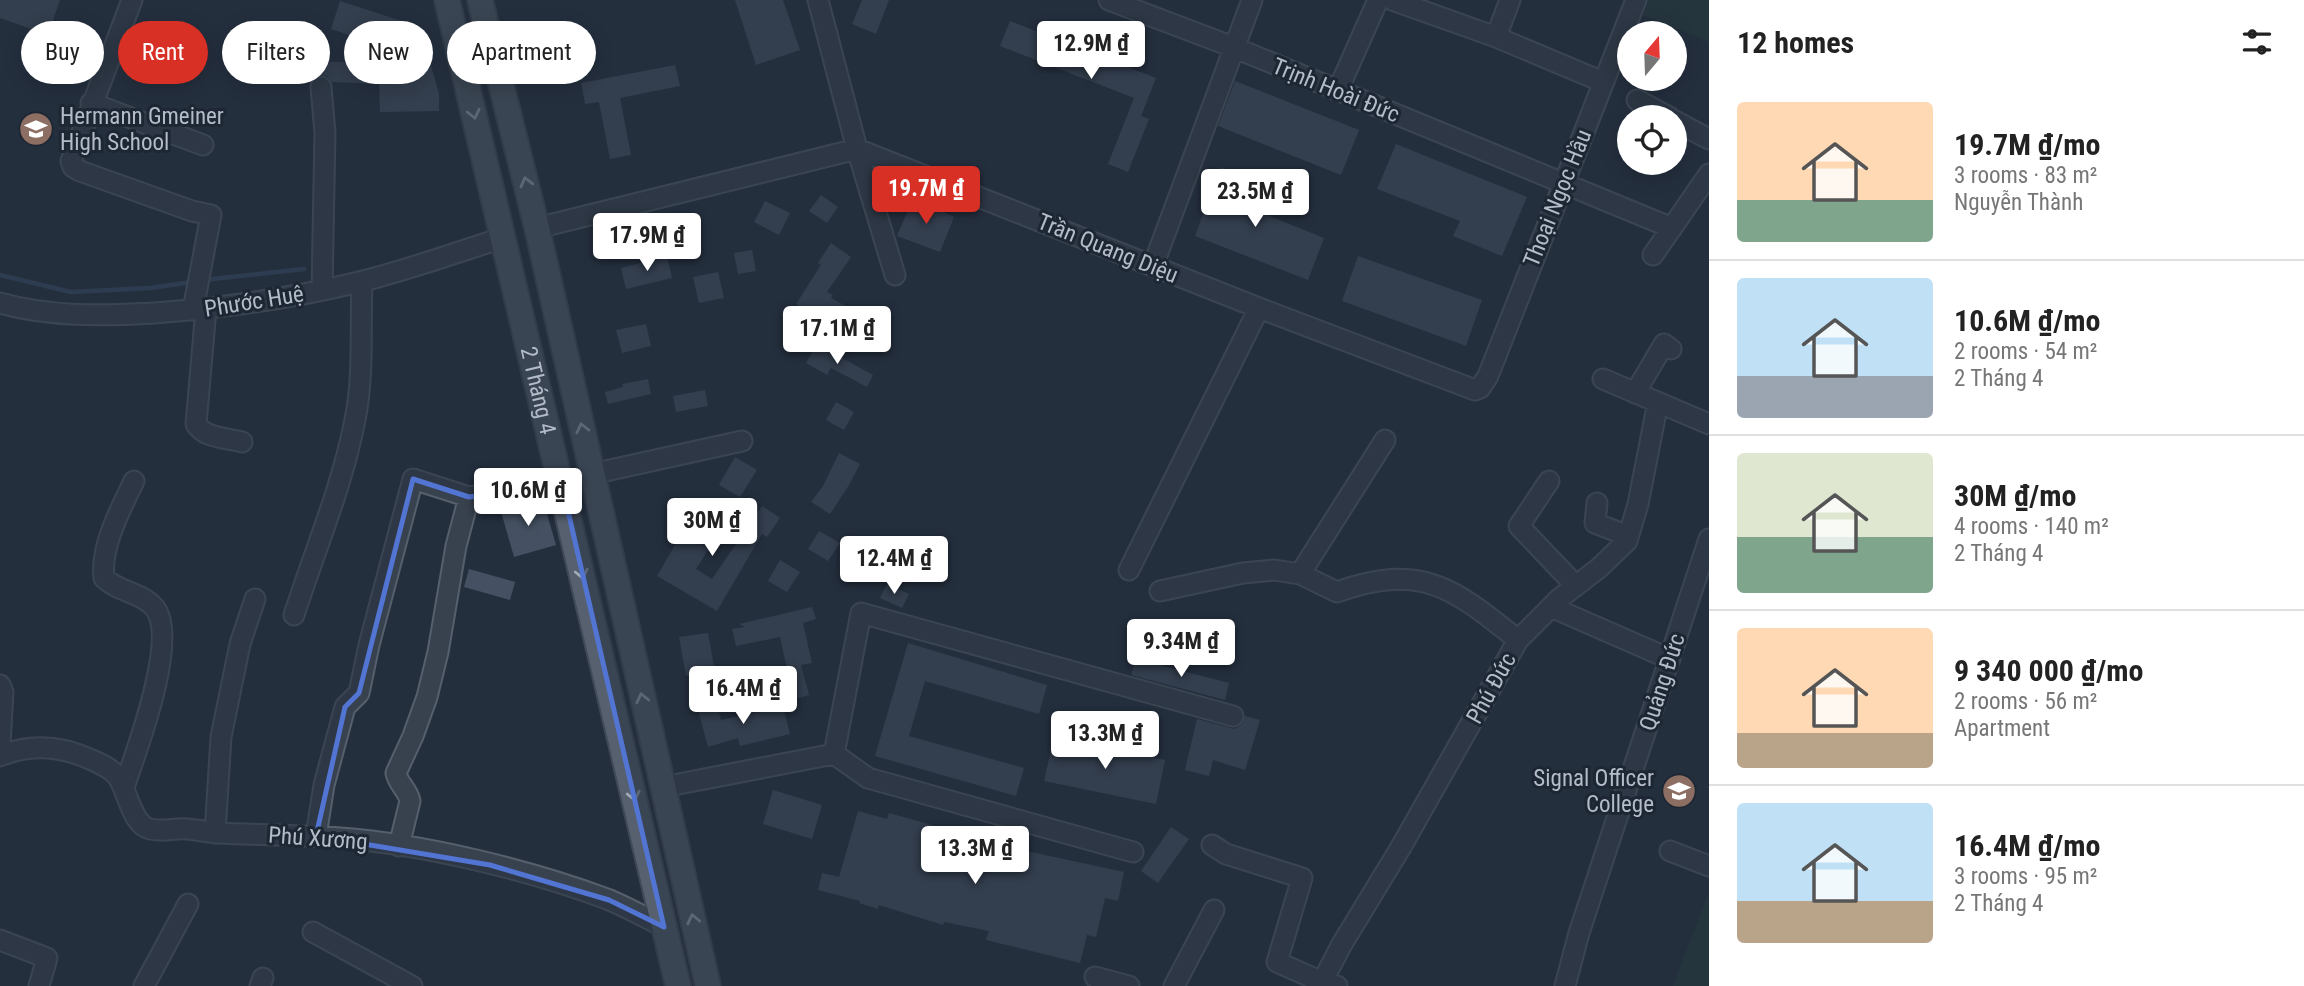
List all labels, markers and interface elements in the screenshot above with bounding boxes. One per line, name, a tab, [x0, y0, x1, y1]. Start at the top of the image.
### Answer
chip: Buy	[21, 21, 104, 84]
chip: Rent	[118, 21, 208, 84]
chip: Filters	[222, 21, 330, 84]
chip: New	[344, 21, 433, 84]
chip: Apartment	[447, 21, 596, 84]
north arrow	[1617, 21, 1687, 91]
map controls	[1617, 21, 1687, 175]
pin: 12.9M ₫	[1026, 22, 1156, 81]
icon: filters	[2238, 23, 2276, 61]
text: 12 homes	[1737, 25, 1854, 60]
text: 12.9M ₫	[1053, 30, 1129, 57]
street label: Trịnh Hoài Đức	[1268, 53, 1403, 128]
place label: Hermann Gmeiner High School	[60, 103, 224, 156]
button: locate	[1617, 105, 1687, 175]
one-way arrow	[465, 108, 480, 120]
school or university icon: Hermann Gmeiner High School	[17, 110, 55, 148]
street label: Thoại Ngọc Hầu	[1518, 126, 1597, 271]
text: 19.7M ₫/mo	[1954, 127, 2100, 162]
icon: home	[1793, 130, 1877, 214]
text: 3 rooms · 83 m²	[1954, 162, 2097, 189]
pin: 19.7M ₫	[861, 166, 991, 226]
pin: 23.5M ₫	[1190, 170, 1320, 229]
text: 19.7M ₫	[888, 175, 964, 202]
one-way arrow	[519, 176, 534, 188]
text: 23.5M ₫	[1217, 178, 1293, 205]
text: Nguyễn Thành	[1954, 189, 2083, 216]
street label: Trần Quang Diệu	[1034, 208, 1182, 289]
pin: 17.9M ₫	[582, 214, 712, 273]
text: 17.9M ₫	[609, 222, 685, 249]
street label: Phước Huệ	[203, 280, 306, 323]
text: 10.6M ₫/mo	[1954, 303, 2100, 338]
pin: 17.1M ₫	[772, 306, 902, 366]
icon: home	[1793, 306, 1877, 390]
text: 17.1M ₫	[799, 315, 875, 342]
text: 2 rooms · 54 m²	[1954, 338, 2097, 365]
street label: 2 Tháng 4	[515, 344, 561, 437]
text: 2 Tháng 4	[1954, 365, 2043, 392]
one-way arrow	[576, 422, 590, 434]
pin: 10.6M ₫	[463, 468, 593, 528]
text: 10.6M ₫	[490, 477, 566, 504]
text: 30M ₫/mo	[1954, 478, 2076, 513]
icon: home	[1793, 481, 1877, 565]
pin: 30M ₫	[663, 498, 761, 558]
text: 30M ₫	[683, 507, 741, 534]
text: 4 rooms · 140 m²	[1954, 513, 2109, 540]
pin: 12.4M ₫	[829, 536, 959, 596]
text: 2 Tháng 4	[1954, 540, 2043, 567]
text: 12.4M ₫	[856, 545, 932, 572]
one-way arrow	[574, 568, 588, 580]
pin: 9.34M ₫	[1116, 620, 1246, 679]
text: 9.34M ₫	[1143, 628, 1219, 655]
street label: Quảng Đức	[1634, 630, 1691, 734]
street label: Phú Đức	[1461, 648, 1522, 728]
text: 9 340 000 ₫/mo	[1954, 653, 2143, 688]
icon: home	[1793, 656, 1877, 740]
pin: 16.4M ₫	[678, 666, 808, 726]
text: 16.4M ₫	[705, 675, 781, 702]
text: 2 rooms · 56 m²	[1954, 688, 2097, 715]
one-way arrow	[636, 692, 651, 704]
pin: 13.3M ₫	[1040, 712, 1170, 771]
text: Apartment	[1954, 715, 2050, 742]
text: 13.3M ₫	[1067, 720, 1143, 747]
place label: Signal Officer College	[1533, 765, 1654, 818]
school or university icon: Signal Officer College	[1660, 772, 1698, 810]
one-way arrow	[626, 790, 640, 802]
street label: Phú Xương	[267, 822, 368, 855]
pin: 13.3M ₫	[910, 826, 1040, 886]
text: 16.4M ₫/mo	[1954, 828, 2100, 863]
icon: home	[1793, 831, 1877, 915]
text: 13.3M ₫	[937, 835, 1013, 862]
text: 3 rooms · 95 m²	[1954, 863, 2097, 890]
text: 2 Tháng 4	[1954, 890, 2043, 917]
one-way arrow	[687, 914, 701, 926]

